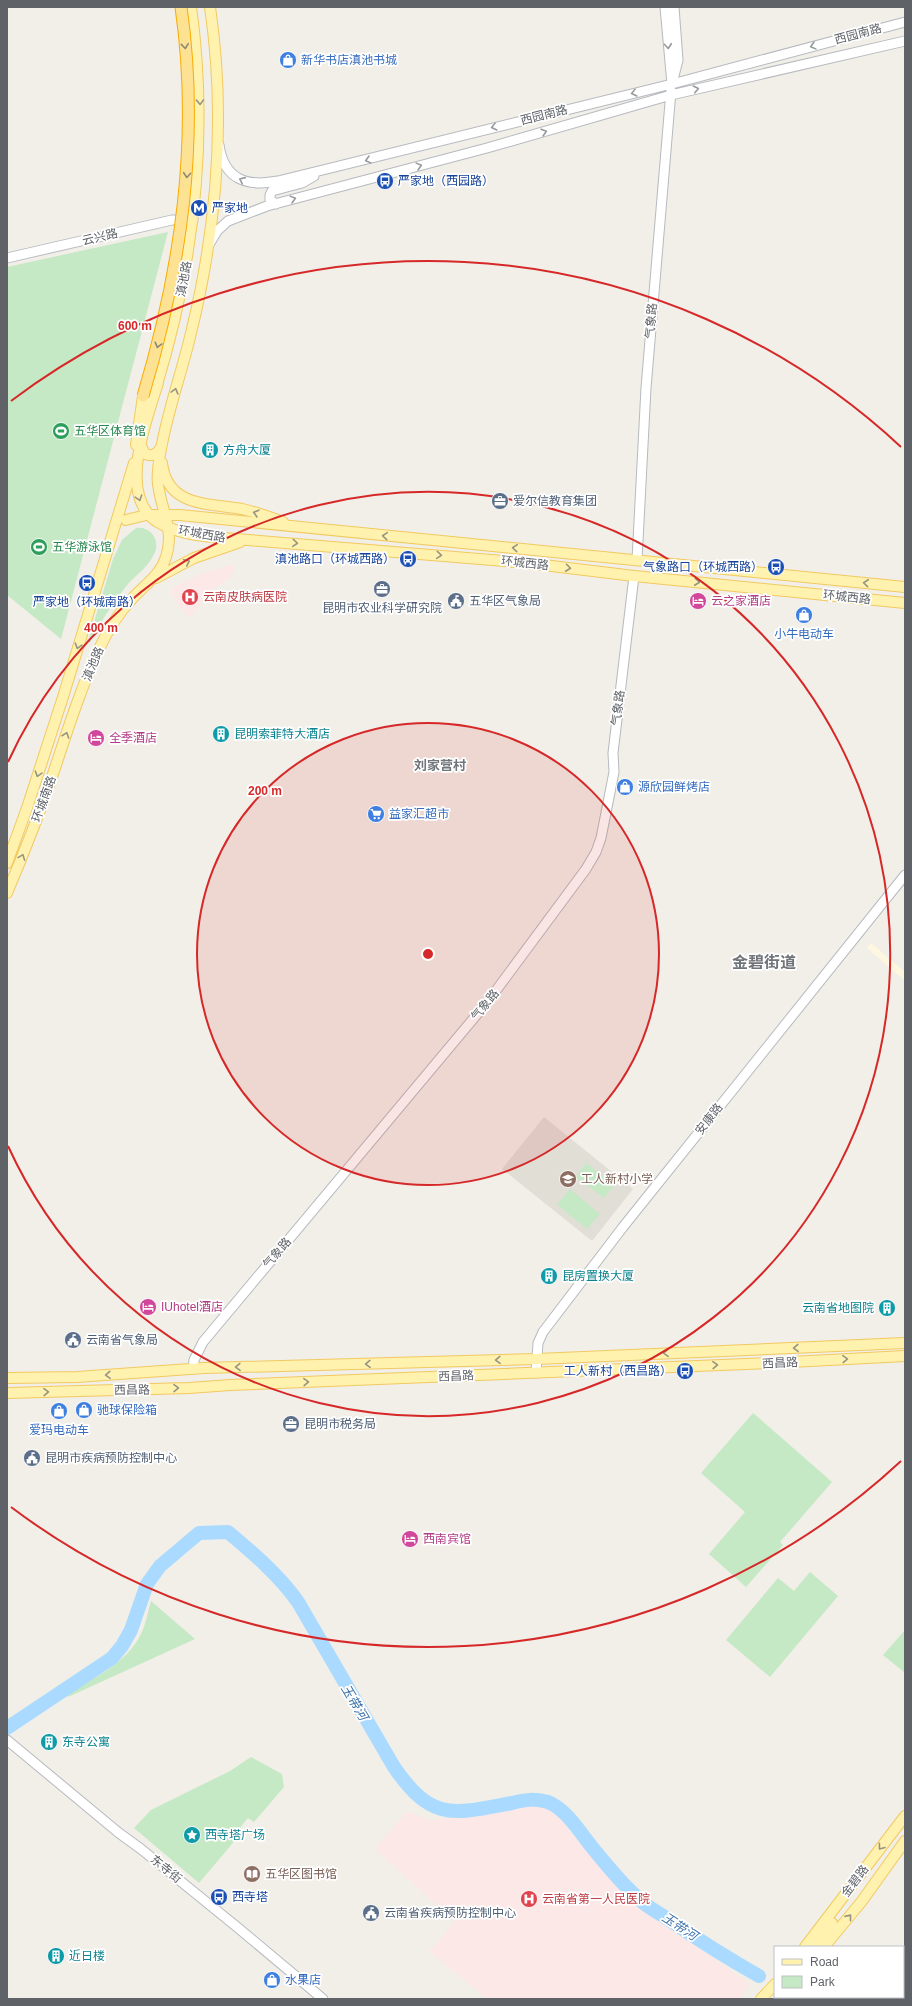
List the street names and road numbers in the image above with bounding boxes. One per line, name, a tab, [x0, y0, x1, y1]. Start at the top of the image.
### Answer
street label: 西园南路	[833, 21, 883, 47]
street label: 西园南路	[519, 102, 569, 128]
street label: 云兴路	[81, 226, 119, 248]
street label: 滇池路	[174, 260, 194, 298]
street label: 气象路	[642, 302, 660, 340]
street label: 环城西路	[177, 523, 227, 545]
street label: 环城西路	[500, 554, 550, 572]
street label: 环城西路	[822, 588, 872, 606]
street label: 滇池路	[80, 645, 106, 683]
street label: 气象路	[609, 689, 627, 727]
street label: 环城南路	[29, 774, 59, 824]
street label: 气象路	[468, 987, 502, 1023]
street label: 安康路	[692, 1101, 726, 1137]
street label: 气象路	[260, 1235, 294, 1271]
street label: 西昌路	[762, 1355, 798, 1371]
street label: 西昌路	[438, 1368, 474, 1384]
street label: 西昌路	[114, 1383, 150, 1397]
street label: 东寺街	[148, 1852, 184, 1886]
street label: 金碧路	[839, 1862, 871, 1900]

